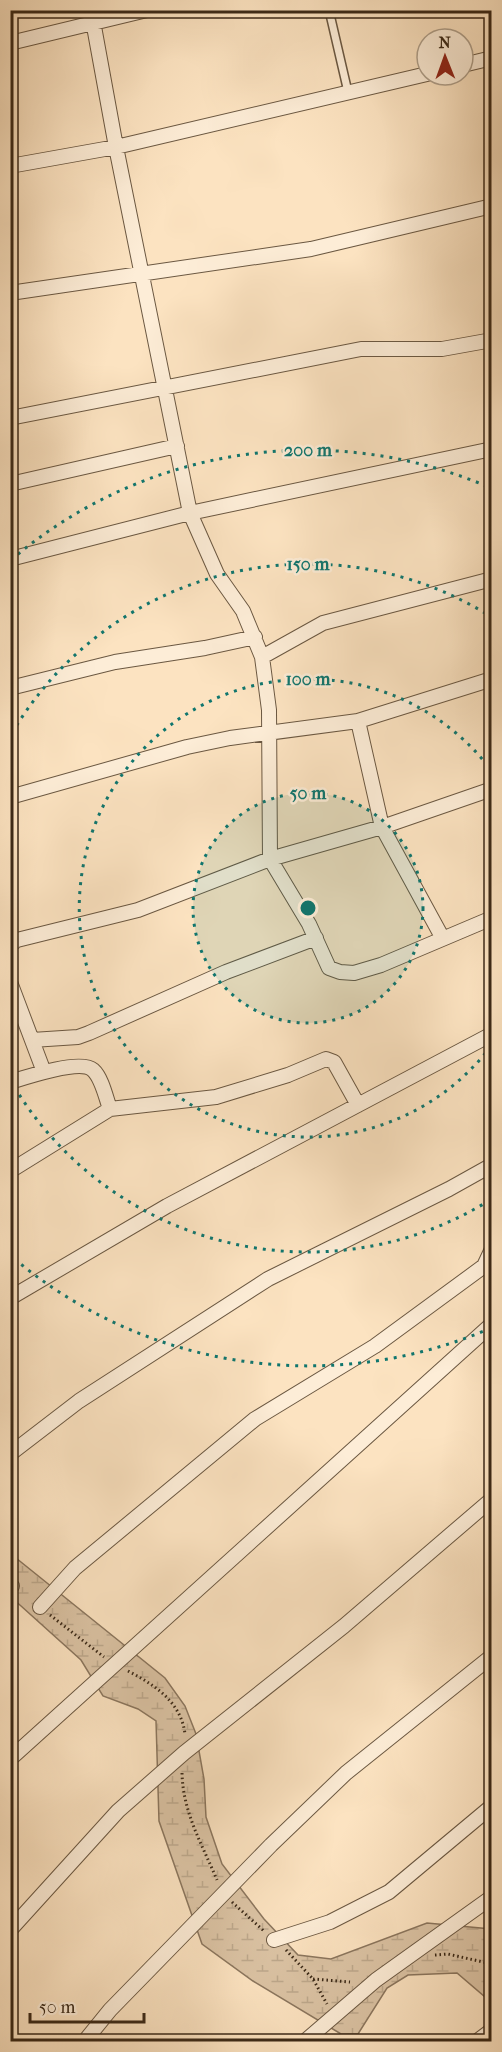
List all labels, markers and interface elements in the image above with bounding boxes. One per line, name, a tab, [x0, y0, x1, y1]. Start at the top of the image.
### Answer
north arrow	[415, 27, 475, 87]
text: N	[439, 33, 452, 52]
text: 200 m	[284, 440, 333, 461]
text: 150 m	[287, 554, 330, 575]
text: 100 m	[285, 669, 332, 690]
text: 50 m	[290, 783, 327, 804]
centre of rings	[298, 898, 318, 918]
scale bar	[30, 1986, 144, 2024]
text: 50 m	[39, 1997, 76, 2018]

